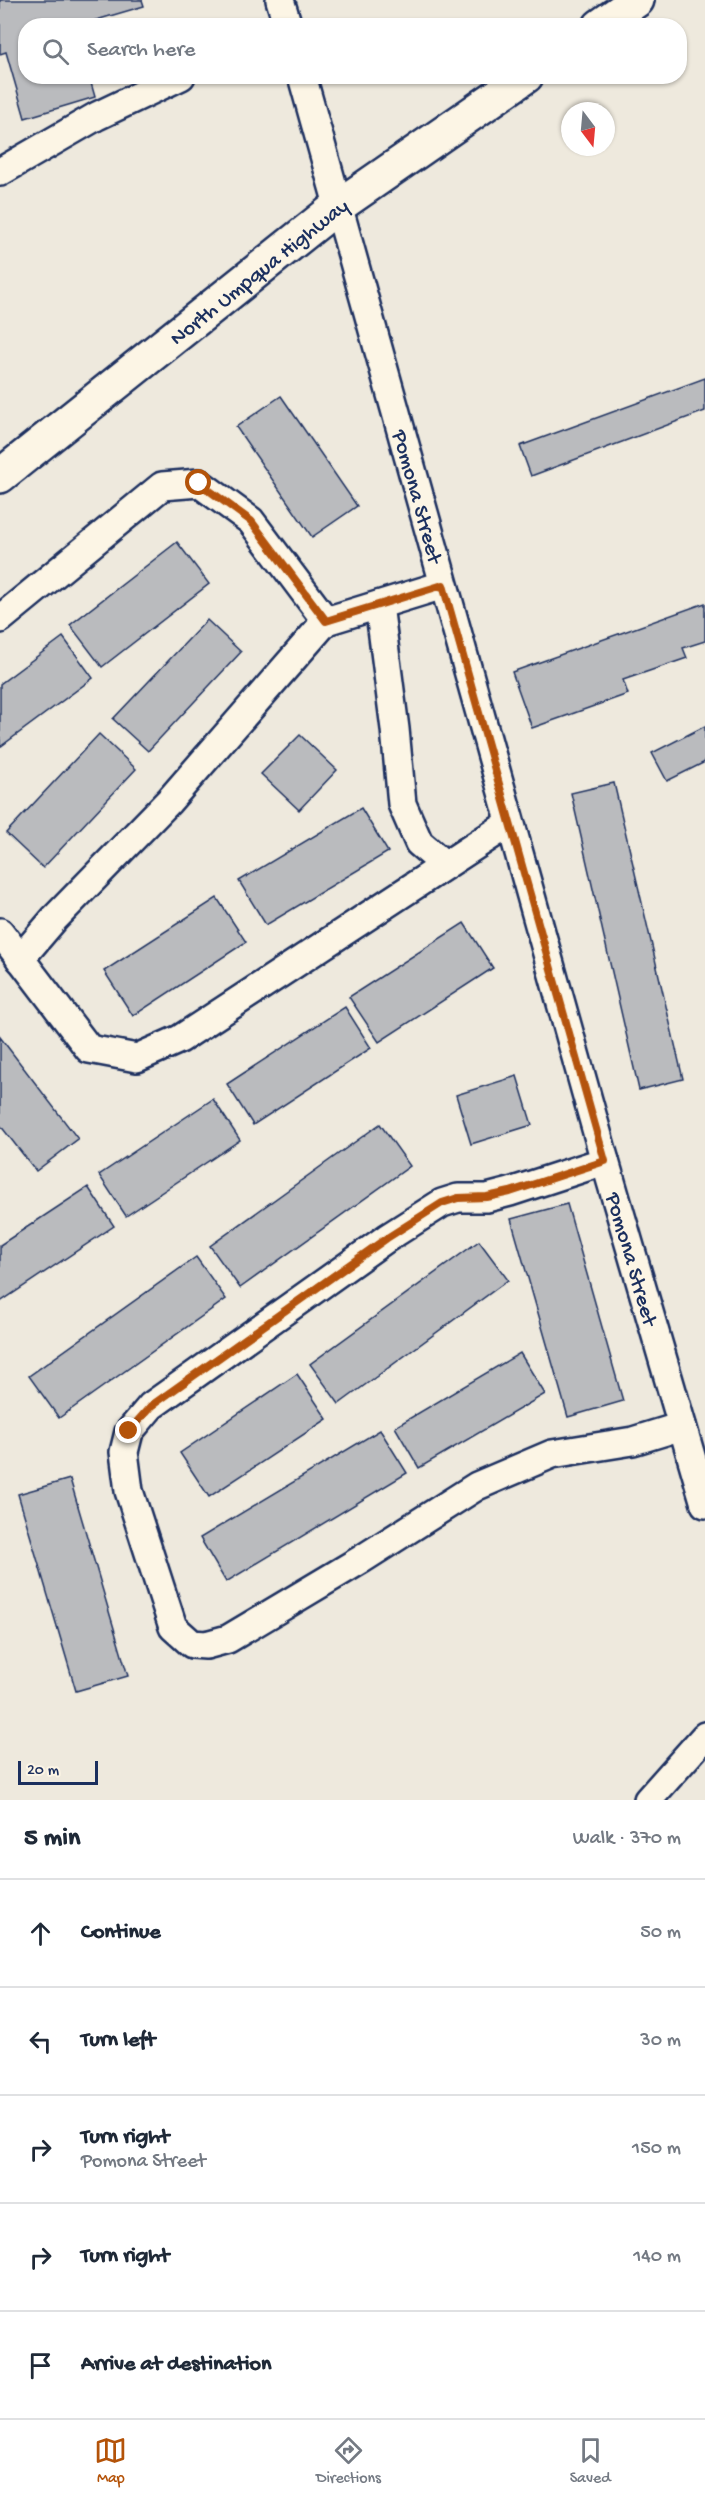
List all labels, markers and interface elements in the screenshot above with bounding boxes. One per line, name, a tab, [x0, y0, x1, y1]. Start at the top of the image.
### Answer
search box	[18, 18, 687, 84]
icon: search	[39, 35, 72, 68]
text: Search here	[87, 38, 195, 64]
north arrow	[561, 102, 615, 156]
street label: North Umpqua Highway	[166, 194, 355, 353]
street label: Pomona Street	[384, 426, 447, 569]
route start	[185, 469, 211, 495]
street label: Pomona Street	[598, 1189, 662, 1331]
route end	[115, 1417, 141, 1443]
scale bar	[18, 1758, 98, 1786]
text: 20 m	[27, 1762, 59, 1781]
text: 5 min	[24, 1824, 80, 1855]
text: Walk · 370 m	[573, 1828, 681, 1851]
icon: ahead	[24, 1917, 57, 1950]
text: Continue	[81, 1920, 161, 1946]
text: 50 m	[640, 1922, 681, 1945]
icon: left	[24, 2025, 57, 2058]
text: Turn left	[81, 2028, 155, 2054]
text: 30 m	[640, 2030, 681, 2053]
text: Turn right	[81, 2125, 169, 2151]
icon: right	[24, 2133, 57, 2166]
text: 150 m	[632, 2138, 681, 2161]
text: Pomona Street	[81, 2151, 206, 2174]
icon: right	[24, 2241, 57, 2274]
text: Turn right	[81, 2244, 169, 2270]
text: 140 m	[633, 2246, 681, 2269]
icon: arrive	[24, 2349, 57, 2382]
text: Arrive at destination	[81, 2352, 271, 2378]
tab: Map	[94, 2434, 127, 2489]
tab: Directions	[316, 2434, 381, 2489]
tab: Saved	[570, 2434, 611, 2489]

